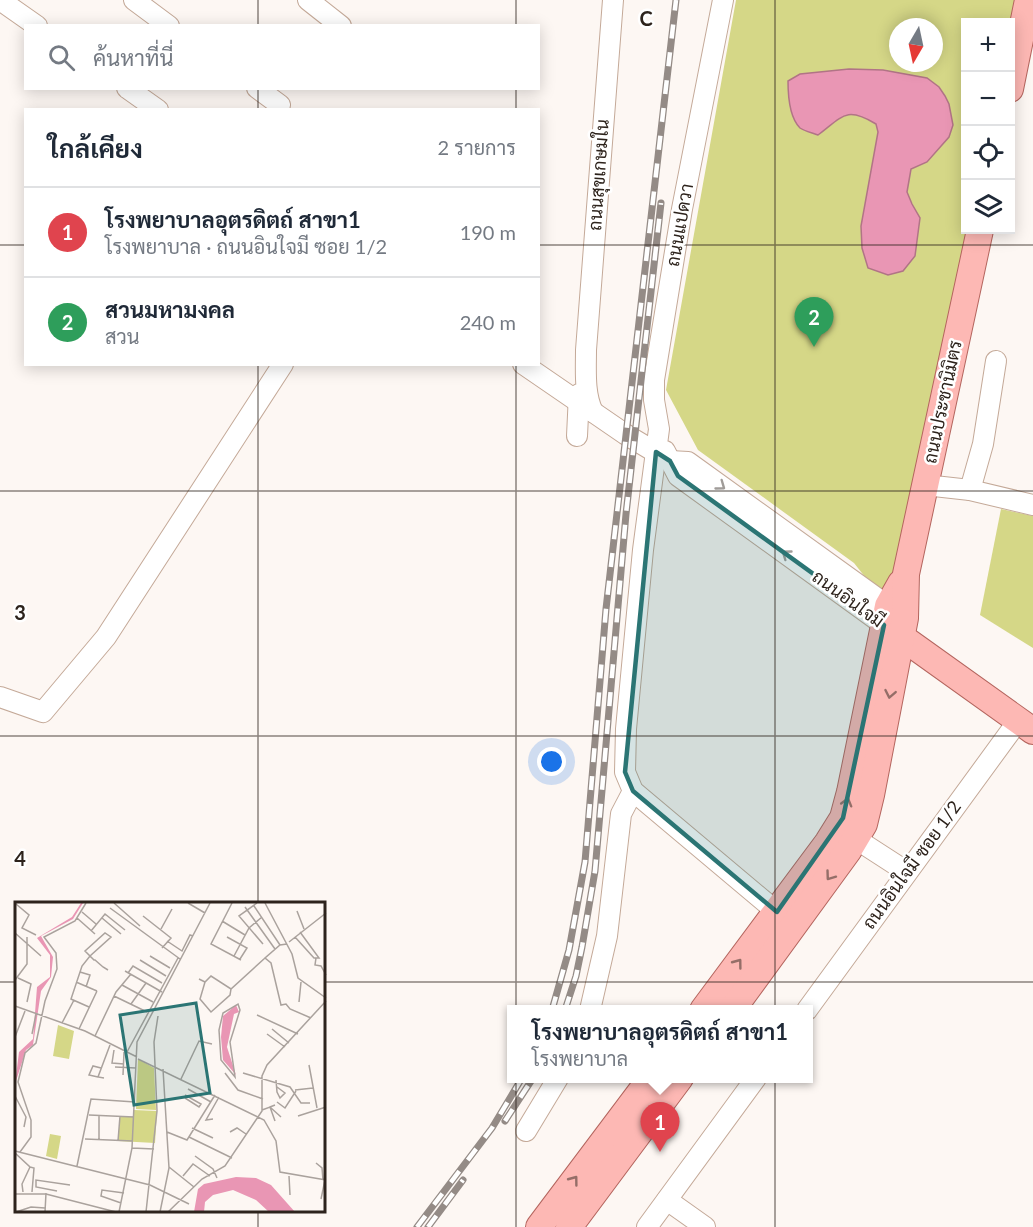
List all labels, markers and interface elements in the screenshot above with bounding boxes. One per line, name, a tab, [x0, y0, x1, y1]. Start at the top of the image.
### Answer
text: C	[639, 6, 653, 30]
north arrow	[889, 18, 943, 72]
map controls	[961, 18, 1015, 234]
button: +	[961, 18, 1015, 72]
search box	[24, 24, 540, 90]
icon: search	[45, 41, 78, 74]
text: ค้นหาที่นี่	[93, 44, 173, 71]
button: −	[961, 72, 1015, 126]
street label: ถนนสุขเกษมใน	[582, 118, 615, 232]
button: locate	[961, 126, 1015, 180]
text: ใกล้เคียง	[48, 132, 143, 164]
text: 2 รายการ	[438, 135, 516, 159]
button: layers	[961, 180, 1015, 234]
street label: ถนนแปดวา	[661, 181, 697, 268]
text: โรงพยาบาลอุตรดิตถ์ สาขา1	[105, 206, 361, 233]
text: 1	[62, 220, 73, 244]
text: 190 m	[460, 220, 516, 244]
text: โรงพยาบาล · ถนนอินใจมี ซอย 1/2	[105, 234, 387, 258]
text: สวนมหามงคล	[105, 296, 235, 323]
pin: 2	[794, 298, 834, 347]
text: 2	[62, 310, 73, 334]
text: 240 m	[460, 310, 516, 334]
text: สวน	[105, 324, 140, 348]
street label: ถนนประชานิมิตร	[918, 338, 966, 465]
one-way arrow	[715, 479, 726, 490]
one-way arrow	[781, 550, 792, 561]
street label: ถนนอินใจมี	[808, 564, 889, 632]
text: 3	[14, 600, 26, 624]
one-way arrow	[884, 689, 897, 699]
your location	[537, 747, 566, 776]
street label: ถนนอินใจมี ซอย 1/2	[856, 795, 965, 933]
one-way arrow	[840, 798, 853, 808]
text: 4	[14, 846, 26, 870]
one-way arrow	[826, 870, 837, 881]
inset map	[15, 902, 326, 1212]
one-way arrow	[731, 958, 742, 969]
popup	[507, 1005, 813, 1083]
text: โรงพยาบาลอุตรดิตถ์ สาขา1	[532, 1018, 788, 1045]
text: โรงพยาบาล	[532, 1046, 628, 1070]
pin: 1	[640, 1102, 680, 1152]
one-way arrow	[567, 1176, 578, 1187]

